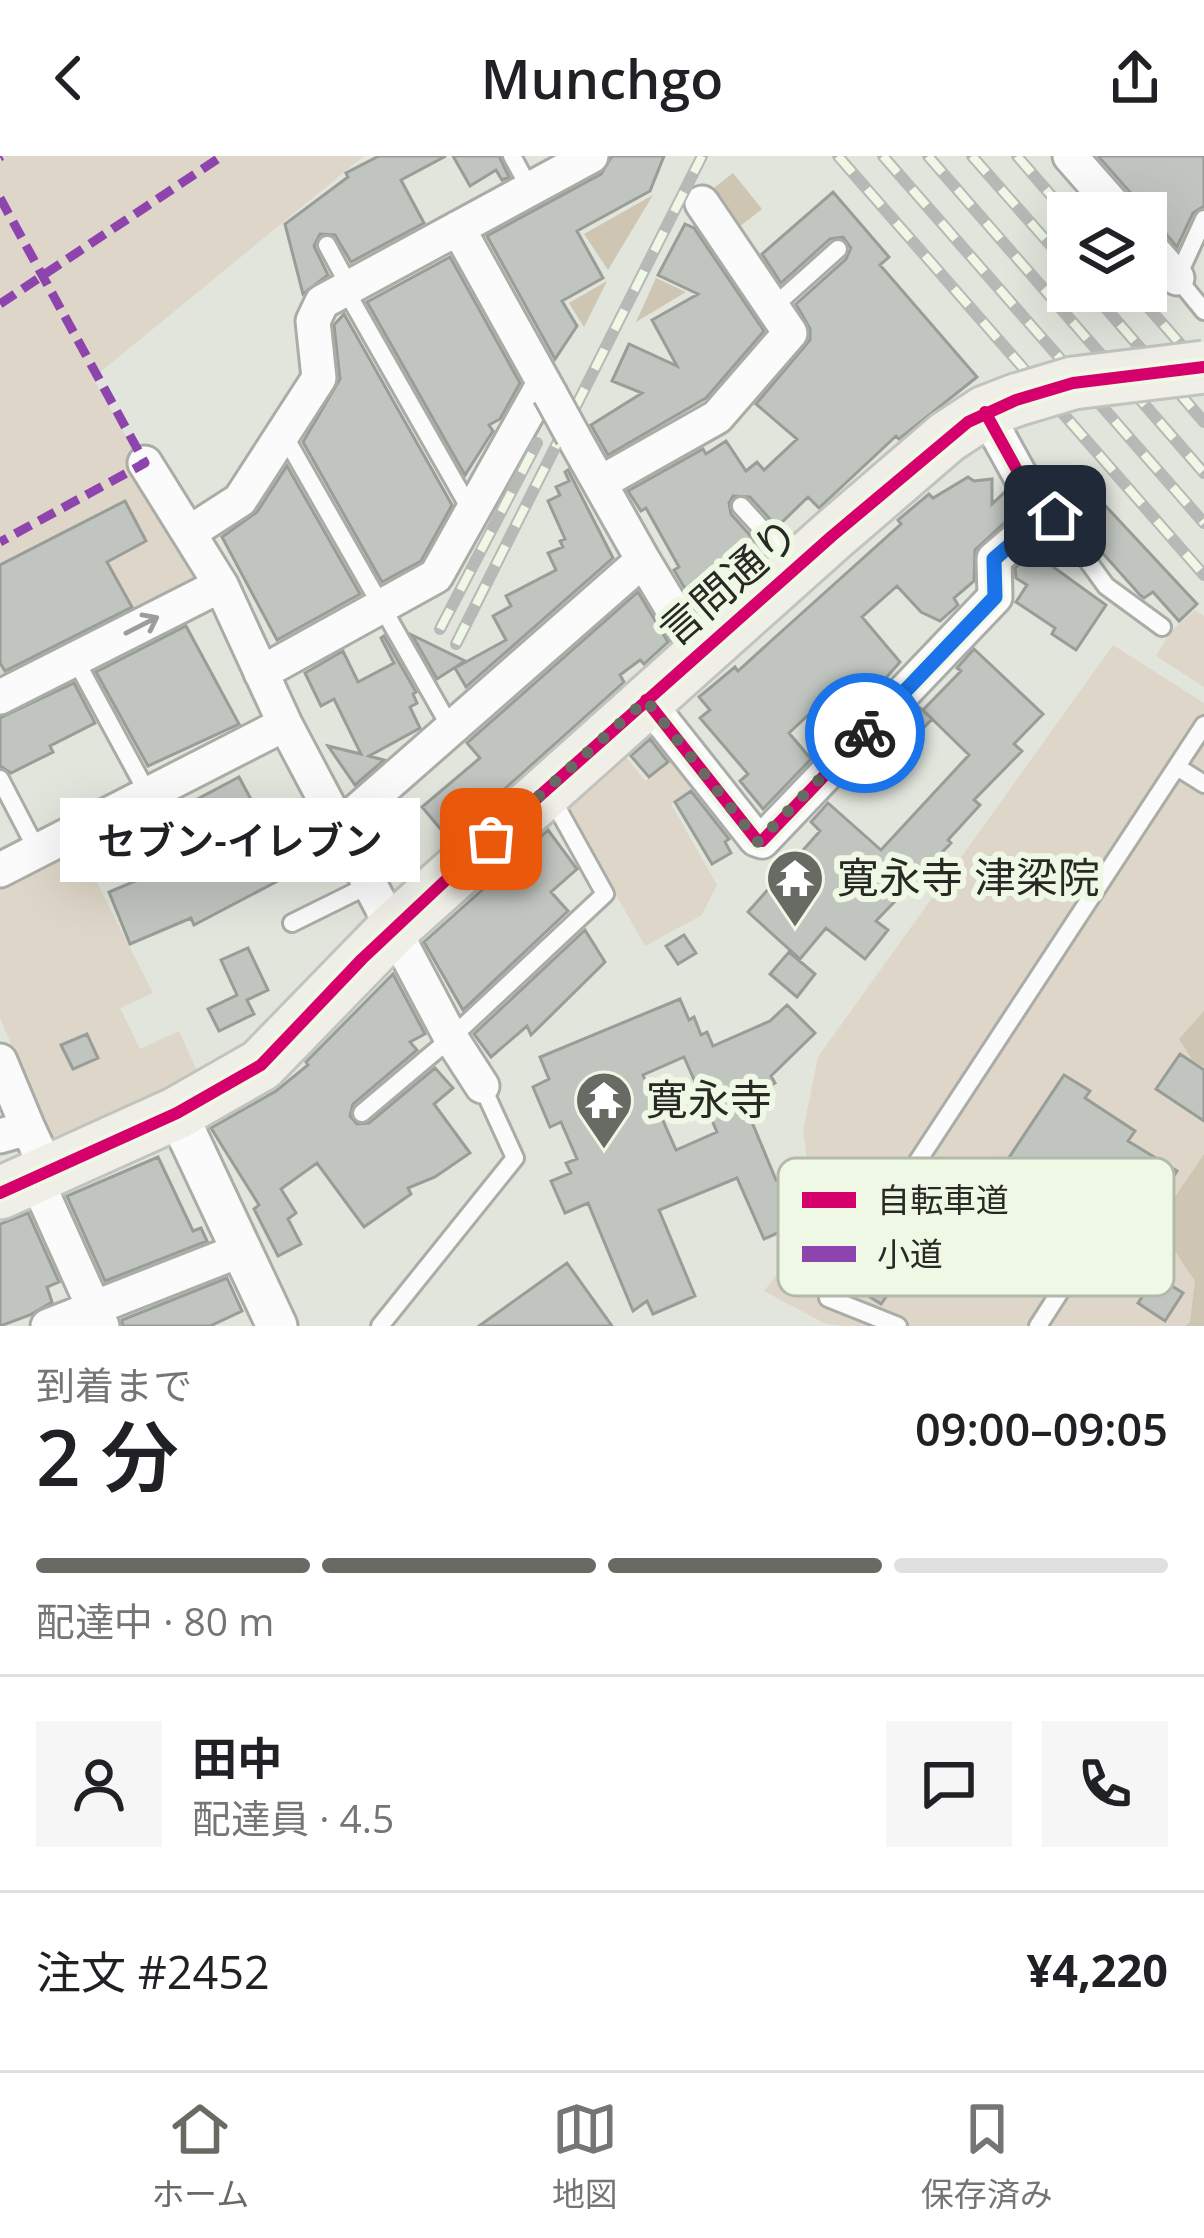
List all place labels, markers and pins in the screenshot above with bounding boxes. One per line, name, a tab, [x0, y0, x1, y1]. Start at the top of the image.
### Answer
pin	[1004, 465, 1106, 567]
pin	[440, 788, 542, 890]
callout: セブン-イレブン	[59, 797, 419, 881]
temple icon: 寛永寺 津梁院	[764, 847, 826, 929]
place label: 寛永寺 津梁院	[837, 848, 1100, 905]
temple icon: 寛永寺	[573, 1069, 635, 1151]
place label: 寛永寺	[646, 1070, 772, 1127]

